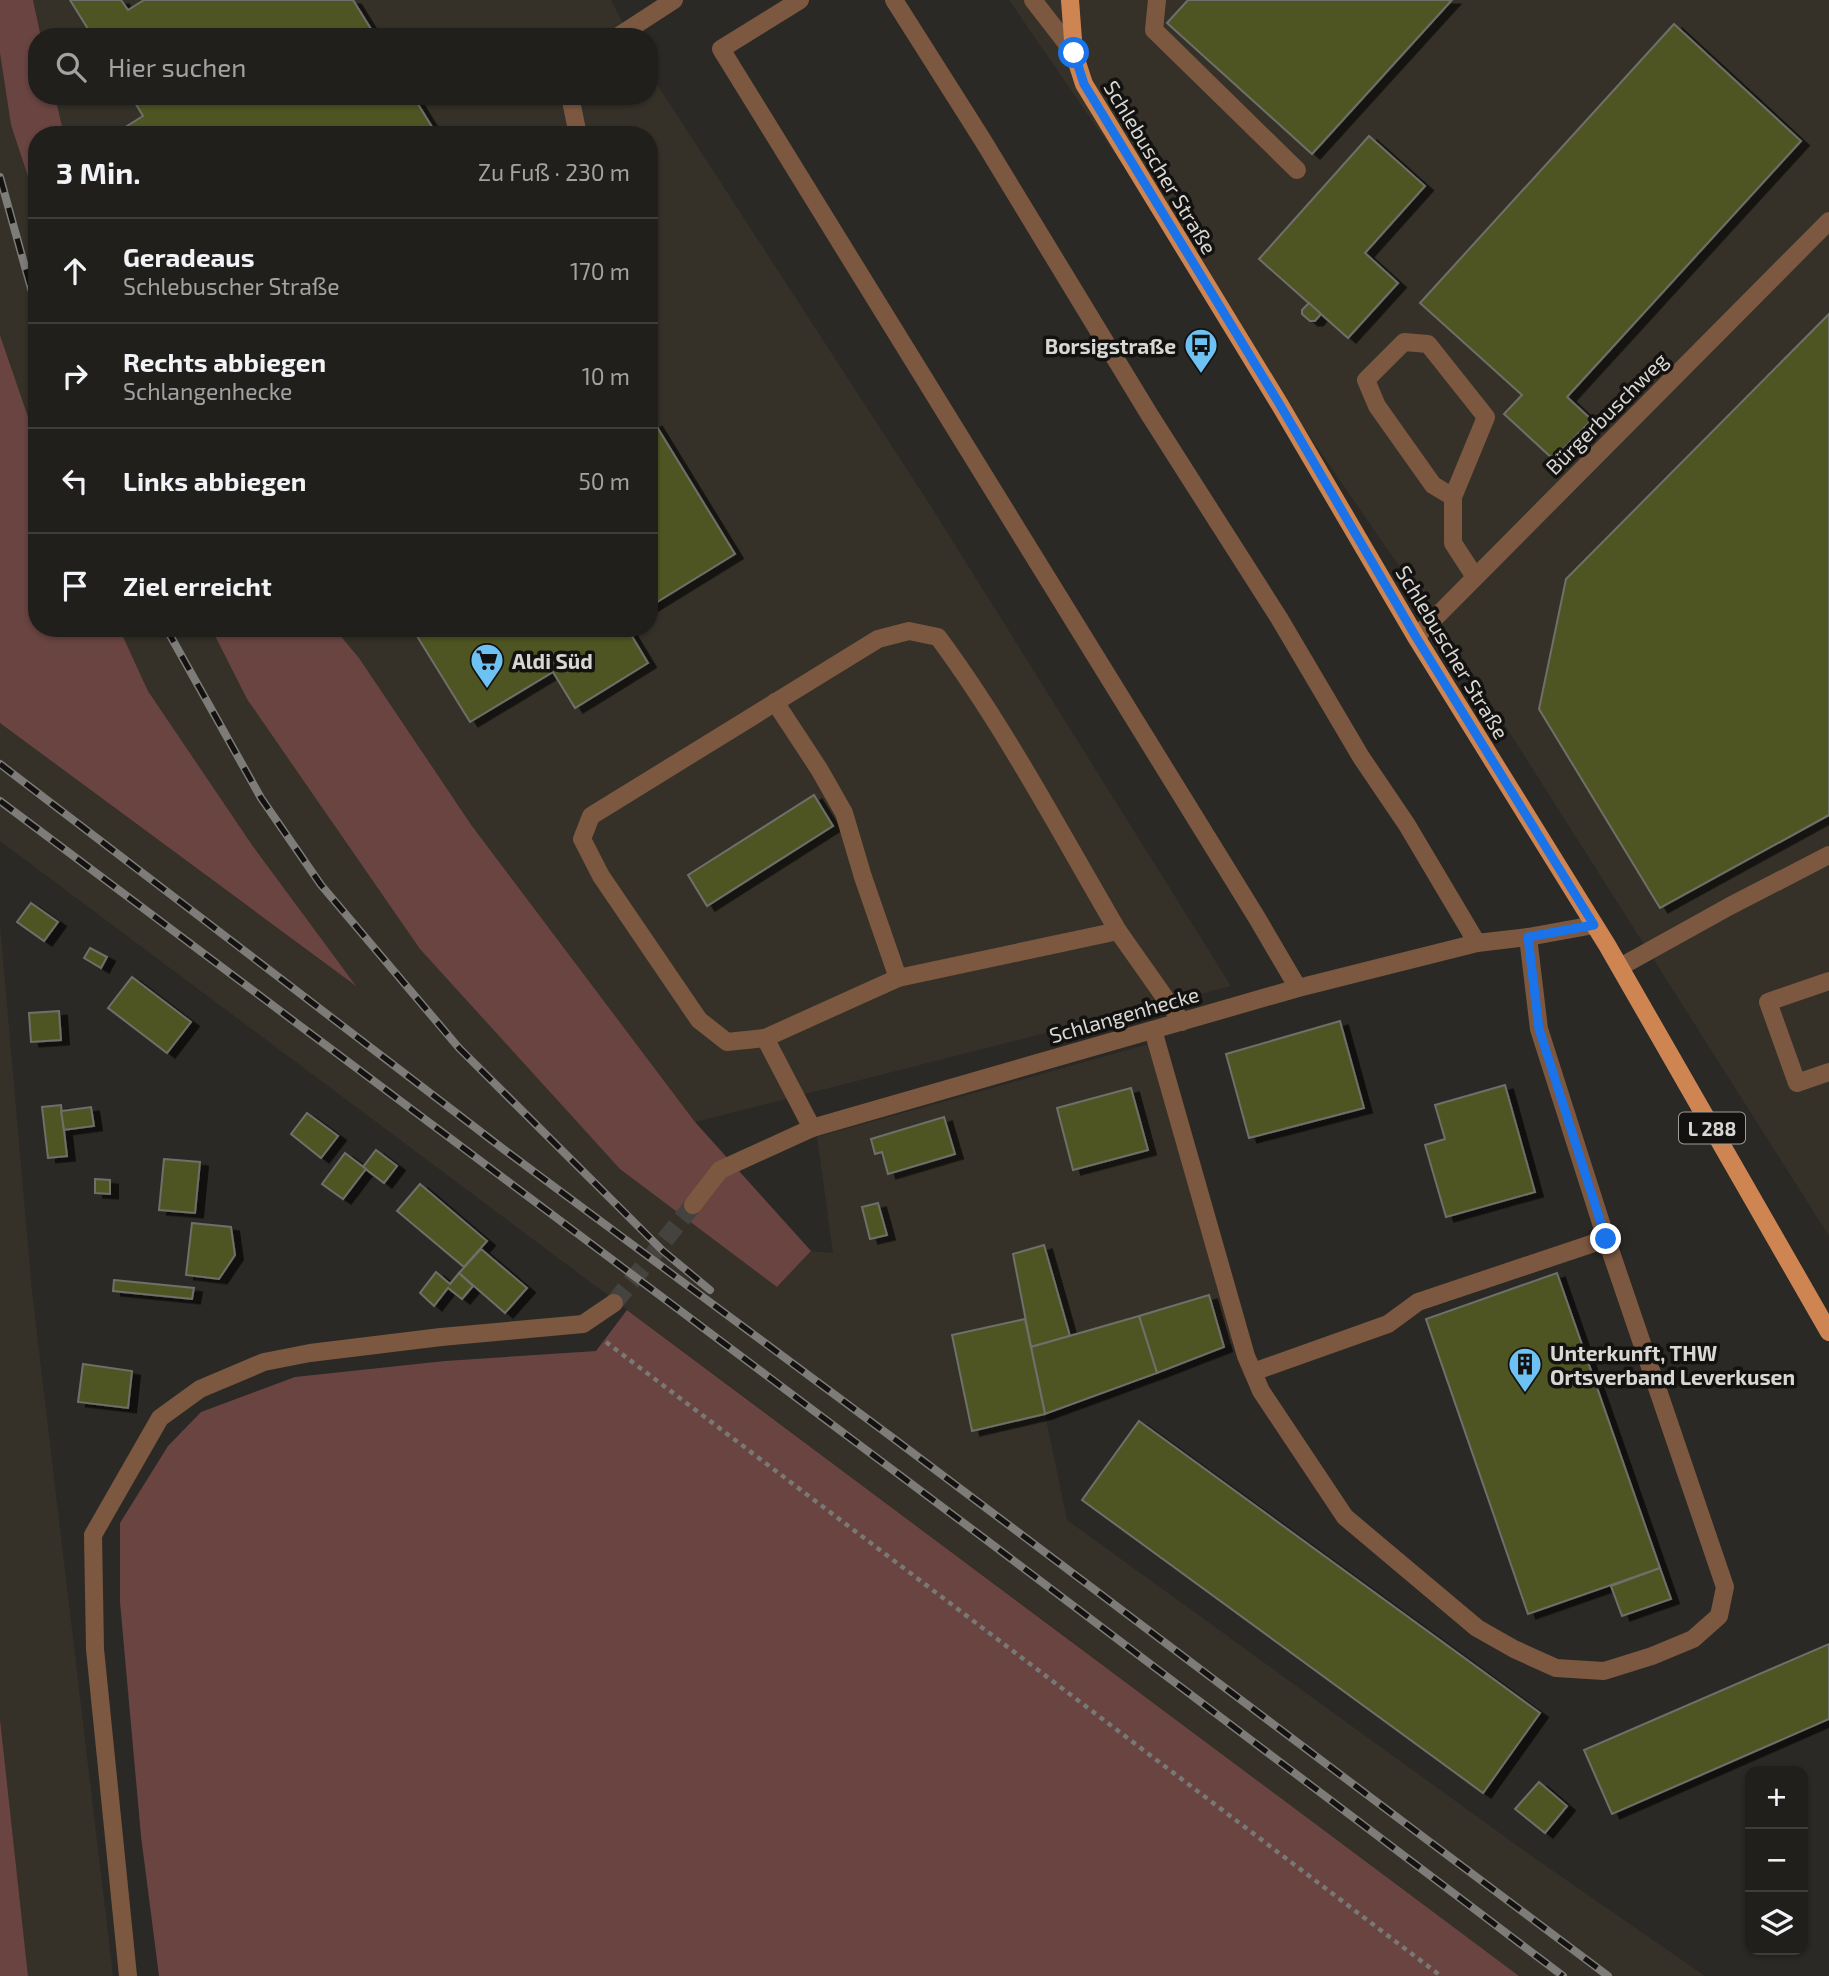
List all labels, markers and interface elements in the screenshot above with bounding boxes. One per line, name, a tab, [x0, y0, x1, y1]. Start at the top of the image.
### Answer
search box	[28, 28, 658, 105]
route start	[1058, 37, 1089, 68]
icon: search	[52, 48, 90, 86]
text: Hier suchen	[108, 51, 246, 82]
street label: Schlebuscher Straße	[1099, 76, 1223, 258]
text: 3 Min.	[56, 154, 141, 190]
text: Zu Fuß · 230 m	[478, 158, 630, 186]
text: Geradeaus	[123, 241, 255, 272]
icon: ahead	[56, 252, 94, 290]
text: 170 m	[570, 257, 630, 285]
text: Schlebuscher Straße	[123, 272, 340, 300]
bus stop icon: Borsigstraße	[1182, 326, 1220, 375]
place label: Borsigstraße	[1045, 333, 1176, 358]
text: Rechts abbiegen	[123, 346, 326, 377]
street label: Bürgerbuschweg	[1540, 347, 1672, 479]
icon: right	[56, 357, 94, 395]
text: 10 m	[582, 362, 630, 390]
text: Schlangenhecke	[123, 377, 292, 405]
icon: left	[56, 462, 94, 500]
text: Links abbiegen	[123, 465, 307, 496]
text: 50 m	[579, 467, 630, 495]
street label: Schlebuscher Straße	[1391, 561, 1515, 743]
icon: arrive	[56, 567, 94, 605]
text: Ziel erreicht	[123, 570, 272, 601]
supermarket icon: Aldi Süd	[468, 641, 506, 690]
place label: Aldi Süd	[512, 648, 593, 673]
street label: Schlangenhecke	[1046, 981, 1202, 1047]
road number: L 288	[1679, 1112, 1745, 1144]
route end	[1590, 1223, 1621, 1254]
place label: Unterkunft, THW Ortsverband Leverkusen	[1550, 1340, 1795, 1389]
building icon: Unterkunft, THW Ortsverband Leverkusen	[1506, 1345, 1544, 1394]
map controls	[1745, 1766, 1808, 1955]
button: +	[1745, 1766, 1808, 1829]
button: −	[1745, 1829, 1808, 1892]
button: layers	[1745, 1892, 1808, 1955]

